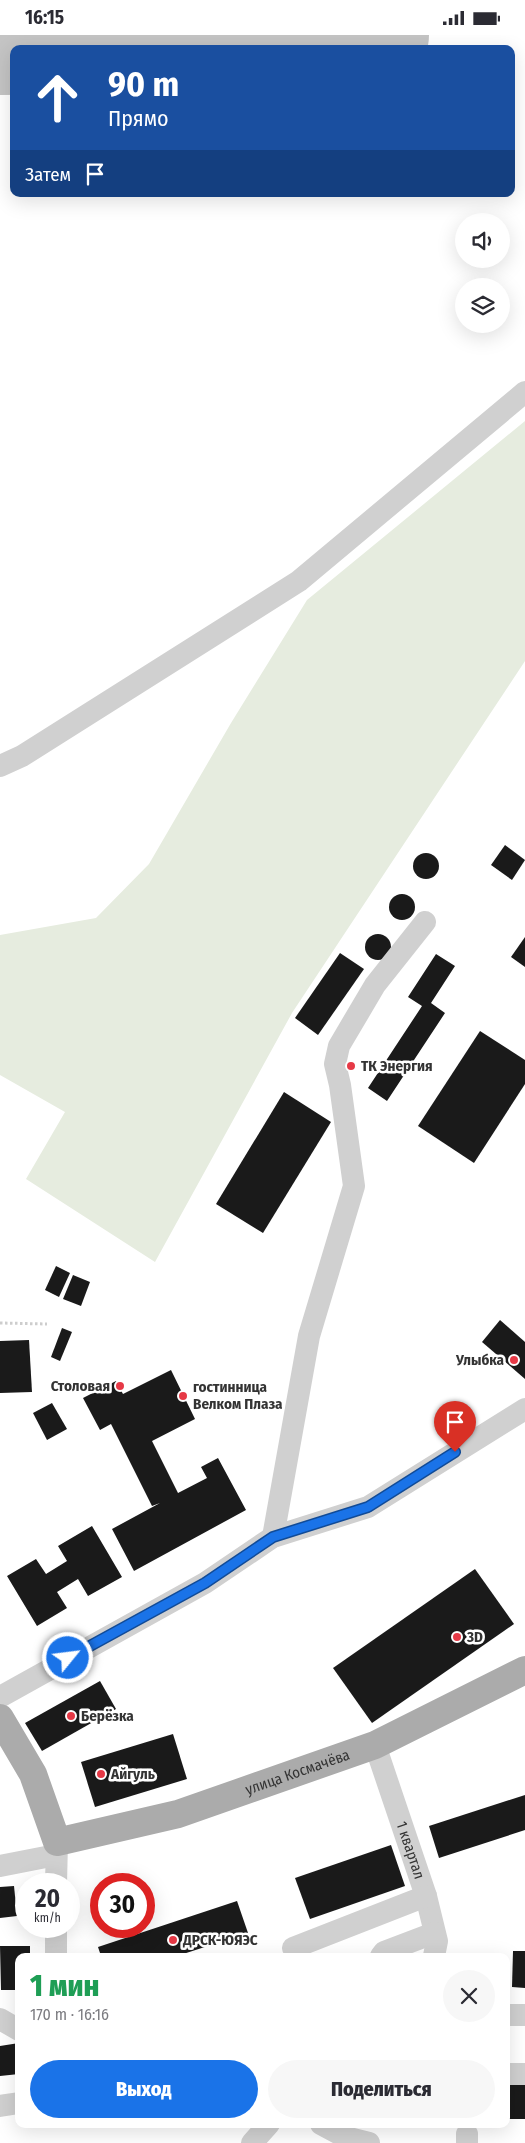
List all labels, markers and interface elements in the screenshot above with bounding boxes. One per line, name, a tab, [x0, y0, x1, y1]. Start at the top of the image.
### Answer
text: 16:15	[25, 6, 64, 29]
text: 90 m	[108, 63, 179, 105]
icon: ahead	[25, 65, 90, 130]
text: Прямо	[108, 105, 169, 132]
icon: arrive	[81, 160, 109, 188]
text: Затем	[25, 163, 71, 186]
map controls	[455, 213, 510, 333]
button: sound	[455, 213, 510, 268]
button: layers	[455, 278, 510, 333]
place label: ТК Энергия	[361, 1057, 433, 1075]
marker: ТК Энергия	[345, 1060, 357, 1072]
place label: Улыбка	[455, 1351, 505, 1369]
marker: Улыбка	[508, 1354, 520, 1366]
place label: Столовая	[51, 1377, 110, 1395]
place label: гостинница Велком Плаза	[193, 1378, 283, 1413]
marker: Столовая	[114, 1380, 126, 1392]
marker: гостинница Велком Плаза	[177, 1390, 189, 1402]
pin	[434, 1401, 476, 1452]
icon: arrive	[441, 1408, 469, 1436]
place label: 3D	[466, 1628, 483, 1646]
position arrow	[41, 1631, 93, 1683]
marker: 3D	[451, 1631, 463, 1643]
place label: Берёзка	[81, 1707, 134, 1725]
marker: Берёзка	[65, 1710, 77, 1722]
street label: улица Космачёва	[243, 1746, 352, 1799]
place label: Айгуль	[110, 1765, 155, 1783]
marker: Айгуль	[95, 1768, 107, 1780]
street label: 1 квартал	[392, 1819, 429, 1881]
speed limit sign: 30	[90, 1873, 155, 1938]
text: 20	[35, 1884, 60, 1914]
text: km/h	[34, 1911, 61, 1925]
place label: ДРСК-ЮЯЭС	[182, 1931, 258, 1949]
marker: ДРСК-ЮЯЭС	[167, 1934, 179, 1946]
text: 1 мин	[30, 1968, 99, 2004]
button: close	[443, 1970, 495, 2022]
text: 170 m · 16:16	[30, 2005, 109, 2024]
button: Выход	[30, 2060, 258, 2118]
button: Поделиться	[268, 2060, 495, 2118]

